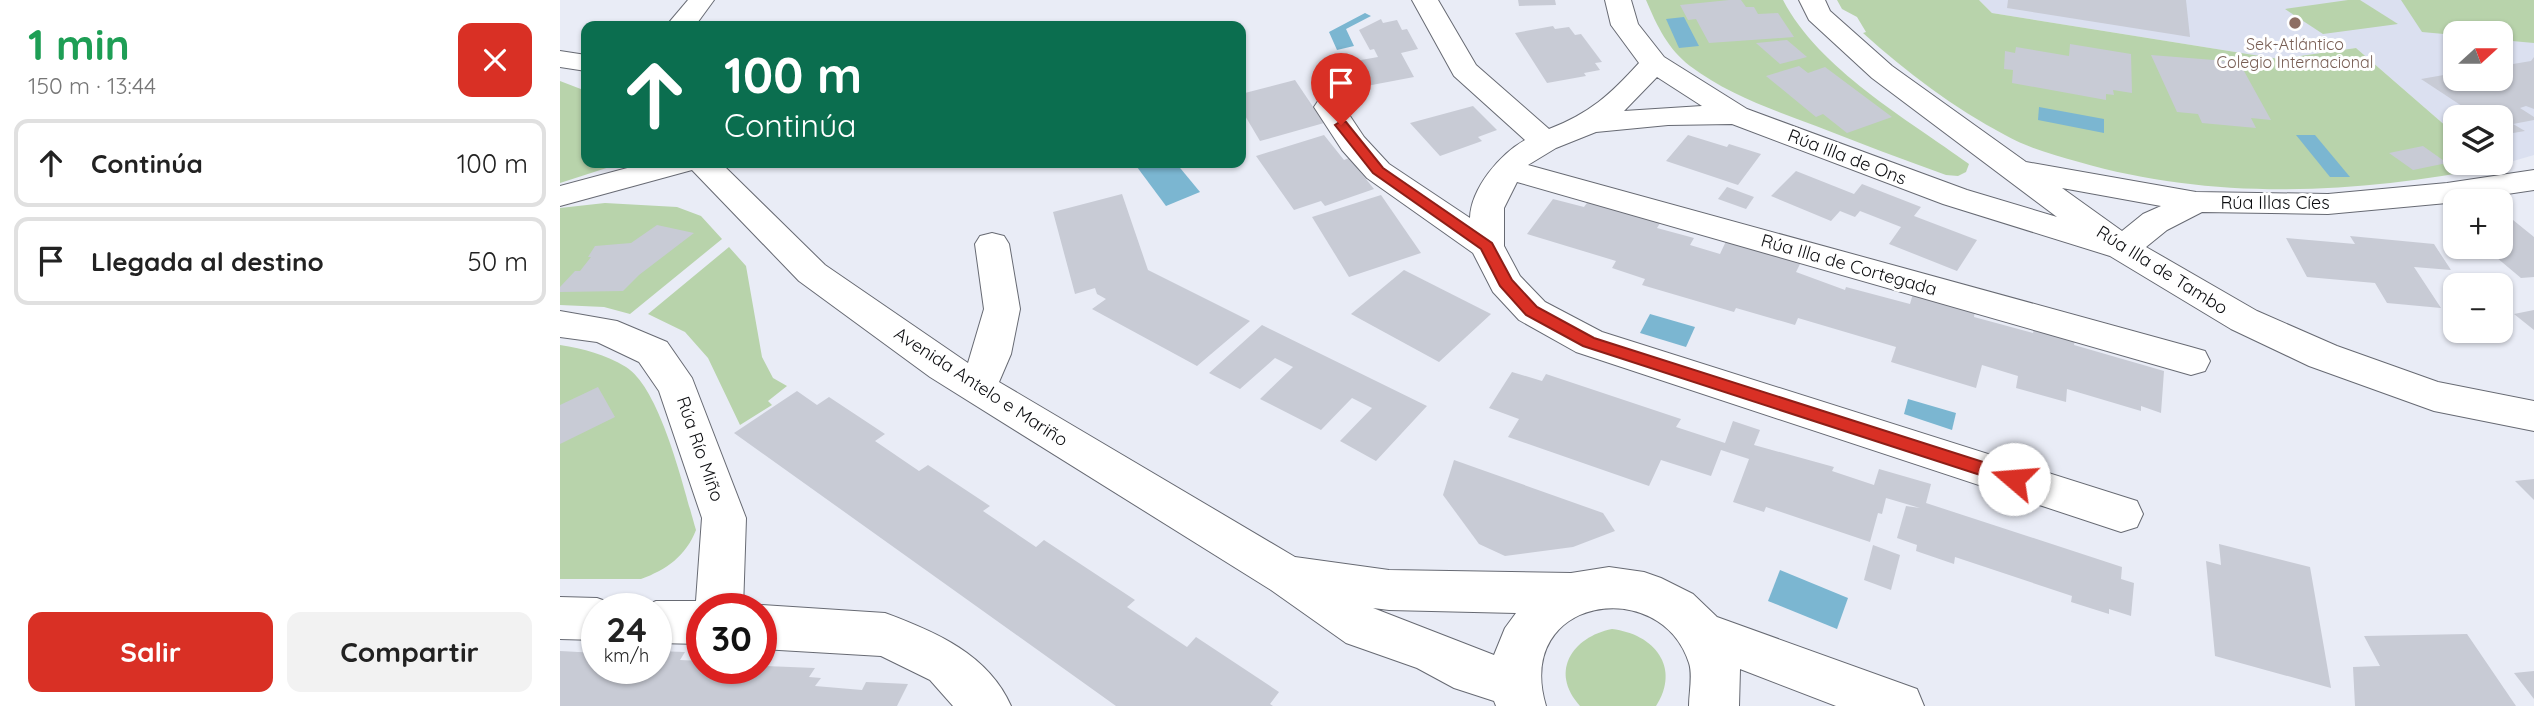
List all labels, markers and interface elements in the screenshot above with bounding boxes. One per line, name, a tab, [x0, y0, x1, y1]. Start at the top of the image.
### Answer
marker: Sek-Atlántico Colegio Internacional	[2287, 15, 2303, 31]
text: 1 min	[28, 18, 130, 71]
north arrow	[2443, 21, 2513, 91]
map controls	[2443, 21, 2513, 343]
button: close	[458, 23, 532, 97]
place label: Sek-Atlántico Colegio Internacional	[2217, 34, 2373, 72]
text: 100 m	[724, 44, 862, 105]
icon: ahead	[609, 49, 700, 140]
pin	[1311, 53, 1371, 125]
icon: arrive	[1322, 64, 1360, 102]
text: 150 m · 13:44	[28, 71, 156, 100]
text: Continúa	[724, 105, 857, 145]
button: layers	[2443, 105, 2513, 175]
street label: Rúa Illa de Ons	[1785, 123, 1910, 190]
icon: ahead	[32, 144, 70, 182]
text: Continúa	[91, 147, 203, 180]
text: 100 m	[457, 147, 528, 180]
button: +	[2443, 189, 2513, 259]
street label: Rúa Illas Cíes	[2220, 191, 2330, 214]
street label: Rúa Illa de Tambo	[2092, 220, 2232, 319]
street label: Rúa Illa de Cortegada	[1758, 228, 1940, 301]
icon: arrive	[32, 242, 70, 280]
text: Llegada al destino	[91, 245, 324, 278]
text: 50 m	[468, 245, 528, 278]
button: −	[2443, 273, 2513, 343]
street label: Avenida Antelo e Mariño	[890, 322, 1073, 451]
street label: Rúa Río Miño	[672, 393, 729, 504]
position arrow	[1977, 442, 2051, 516]
speed limit sign: 30	[686, 593, 777, 684]
text: 24	[606, 607, 647, 651]
button: Salir	[28, 612, 273, 692]
button: Compartir	[287, 612, 532, 692]
text: km/h	[604, 644, 649, 667]

